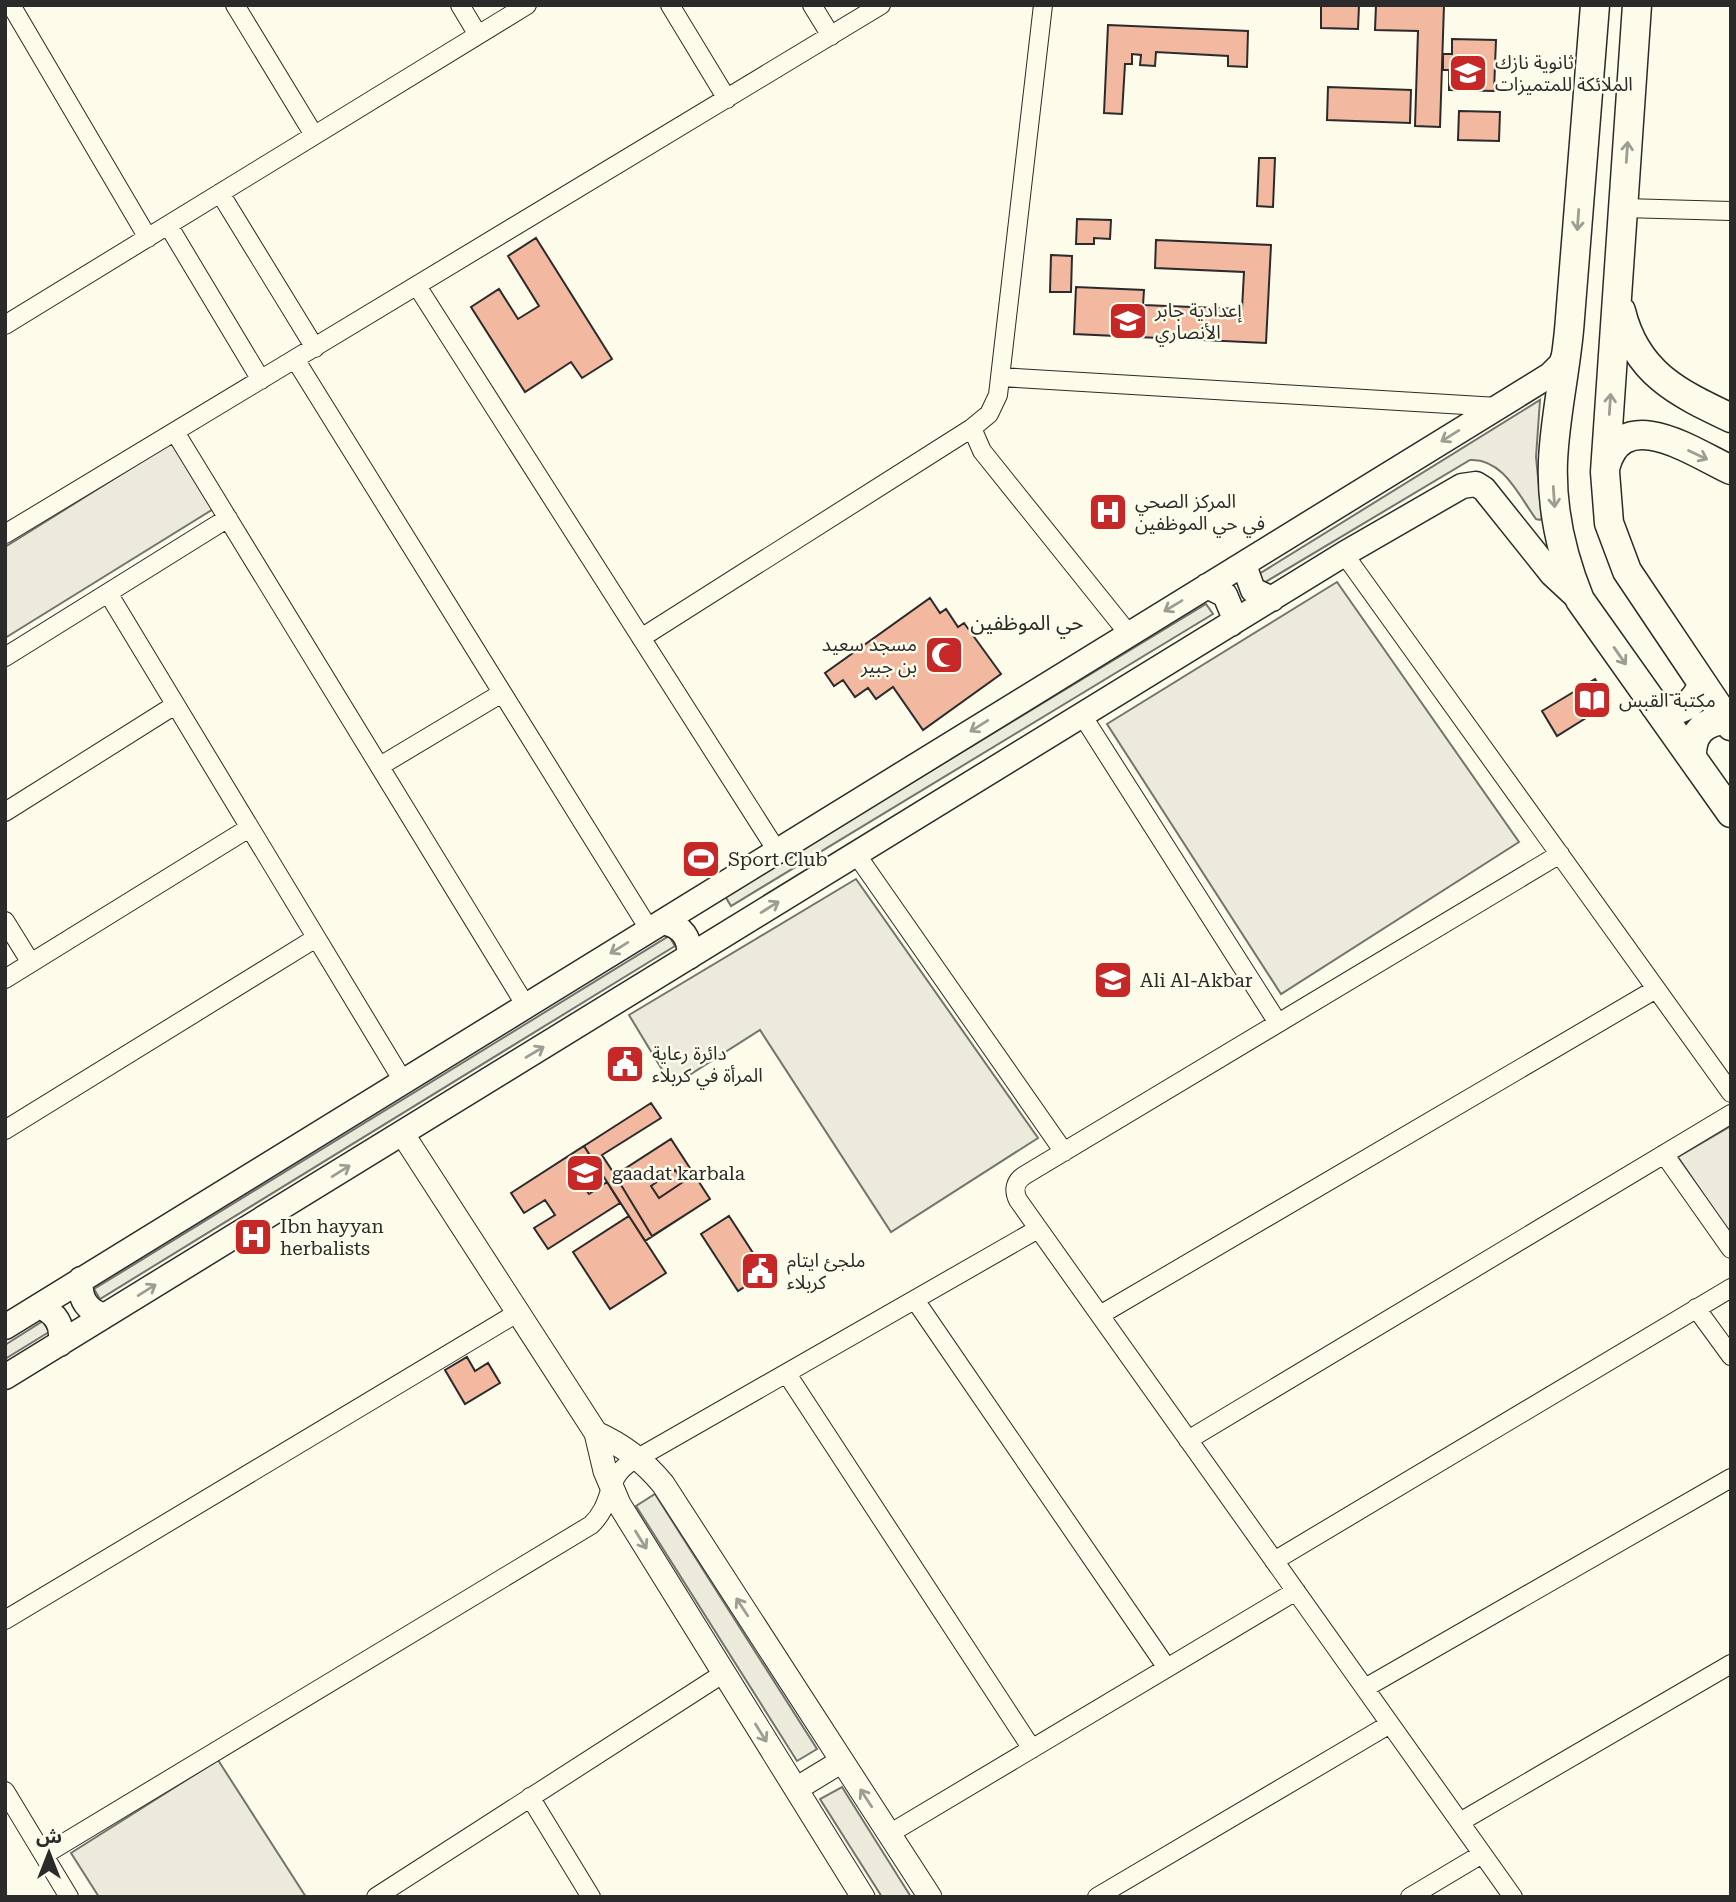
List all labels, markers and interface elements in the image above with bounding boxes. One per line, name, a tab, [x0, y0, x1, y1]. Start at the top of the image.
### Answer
place label: ثانوية نازك الملائكة للمتميزات	[1495, 51, 1633, 96]
school or university icon: ثانوية نازك الملائكة للمتميزات	[1447, 52, 1489, 94]
one-way arrow	[1621, 141, 1634, 164]
one-way arrow	[1571, 208, 1584, 231]
place label: إعدادية جابر الأنصاري	[1154, 299, 1243, 347]
school or university icon: إعدادية جابر الأنصاري	[1107, 300, 1149, 342]
one-way arrow	[1604, 393, 1617, 415]
one-way arrow	[1441, 430, 1461, 444]
one-way arrow	[1687, 449, 1708, 462]
one-way arrow	[1548, 485, 1561, 507]
place label: المركز الصحي في حي الموظفين	[1135, 490, 1265, 538]
hospital icon: المركز الصحي في حي الموظفين	[1087, 491, 1129, 533]
one-way arrow	[1163, 600, 1183, 614]
district label: حي الموظفين	[970, 611, 1084, 639]
place label: مسجد سعيد بن جبير	[822, 633, 917, 678]
mosque icon: مسجد سعيد بن جبير	[923, 634, 965, 676]
one-way arrow	[1612, 646, 1627, 665]
library icon: مكتبة القبس	[1571, 679, 1613, 721]
place label: مكتبة القبس	[1619, 689, 1716, 712]
one-way arrow	[970, 718, 989, 733]
sports icon: Sport Club	[680, 838, 722, 880]
place label: Sport Club	[728, 848, 828, 871]
one-way arrow	[760, 900, 780, 914]
one-way arrow	[609, 942, 629, 956]
school or university icon: Ali Al-Akbar	[1092, 959, 1134, 1001]
place label: Ali Al-Akbar	[1140, 969, 1253, 992]
place label: دائرة رعاية المرأة في كربلاء	[652, 1042, 763, 1090]
public building icon: دائرة رعاية المرأة في كربلاء	[604, 1043, 646, 1085]
one-way arrow	[524, 1045, 544, 1059]
school or university icon: gaadat karbala	[564, 1152, 606, 1194]
place label: gaadat karbala	[612, 1162, 746, 1185]
one-way arrow	[330, 1163, 350, 1177]
place label: Ibn hayyan herbalists	[280, 1215, 384, 1260]
hospital icon: Ibn hayyan herbalists	[232, 1216, 274, 1258]
place label: ملجئ ايتام كربلاء	[787, 1249, 866, 1294]
public building icon: ملجئ ايتام كربلاء	[739, 1250, 781, 1292]
one-way arrow	[136, 1282, 156, 1296]
one-way arrow	[634, 1530, 648, 1550]
one-way arrow	[735, 1598, 749, 1618]
one-way arrow	[755, 1723, 769, 1743]
one-way arrow	[859, 1789, 873, 1809]
north arrow	[14, 1818, 84, 1888]
text: ش	[36, 1825, 62, 1848]

